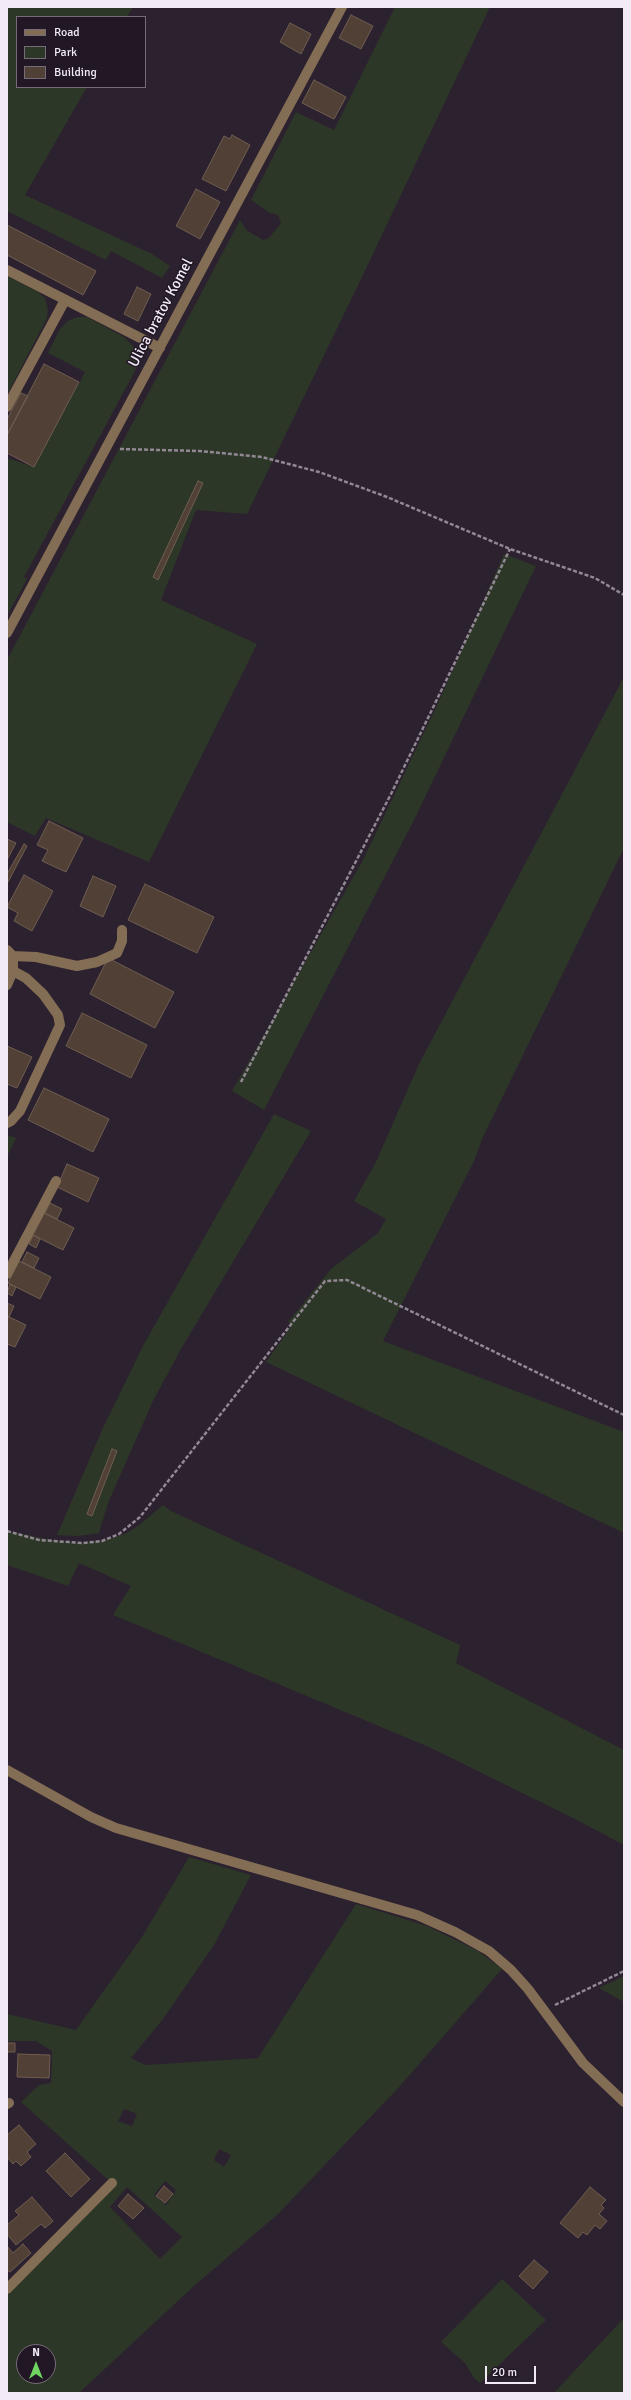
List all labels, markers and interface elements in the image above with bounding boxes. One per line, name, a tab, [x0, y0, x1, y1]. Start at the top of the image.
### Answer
legend	[16, 16, 146, 88]
text: Road	[54, 25, 80, 40]
text: Park	[54, 45, 77, 60]
text: Building	[54, 65, 97, 80]
street label: Ulica bratov Komel	[125, 256, 197, 370]
north arrow	[16, 2344, 56, 2384]
text: N	[32, 2346, 40, 2359]
scale bar	[487, 2358, 538, 2384]
text: 20 m	[492, 2365, 517, 2380]

